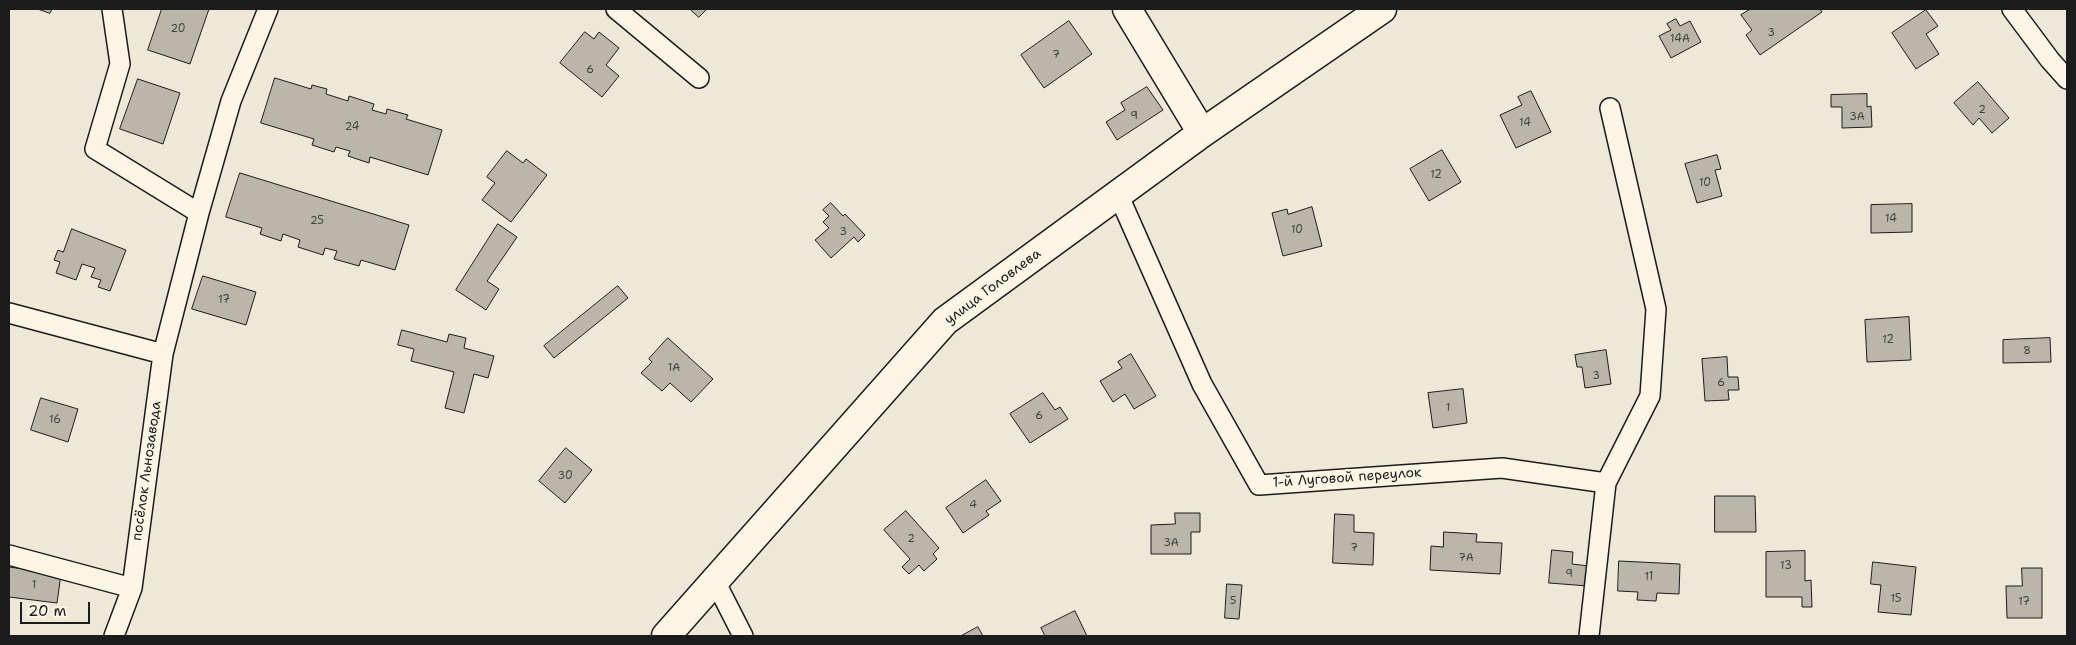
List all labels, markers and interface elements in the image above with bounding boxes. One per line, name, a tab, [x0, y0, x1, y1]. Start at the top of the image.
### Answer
house number: 20	[170, 22, 186, 36]
house number: 3	[1767, 26, 1775, 40]
house number: 14А	[1670, 32, 1690, 46]
house number: 7	[1052, 48, 1060, 62]
house number: 6	[586, 63, 594, 77]
house number: 2	[1978, 103, 1986, 117]
house number: 9	[1130, 109, 1138, 123]
house number: 3А	[1849, 110, 1865, 124]
house number: 14	[1519, 116, 1531, 130]
house number: 24	[345, 120, 359, 134]
house number: 12	[1430, 168, 1442, 182]
house number: 10	[1699, 176, 1711, 190]
house number: 14	[1885, 212, 1897, 226]
house number: 25	[310, 214, 324, 228]
house number: 10	[1291, 223, 1303, 237]
house number: 3	[839, 225, 847, 239]
street label: улица Головлева	[942, 245, 1044, 329]
house number: 17	[218, 293, 230, 307]
house number: 12	[1882, 333, 1894, 347]
house number: 8	[2023, 344, 2031, 358]
house number: 1А	[668, 361, 680, 375]
house number: 3	[1592, 369, 1600, 383]
house number: 6	[1717, 376, 1725, 390]
street label: посёлок Льнозавода	[129, 400, 165, 542]
house number: 1	[1446, 401, 1450, 415]
house number: 6	[1035, 409, 1043, 423]
house number: 16	[49, 413, 61, 427]
street label: 1-й Луговой переулок	[1272, 464, 1422, 492]
house number: 30	[557, 469, 573, 483]
house number: 4	[969, 498, 977, 512]
house number: 2	[907, 532, 915, 546]
house number: 3А	[1163, 536, 1179, 550]
house number: 7	[1350, 541, 1358, 555]
house number: 7А	[1458, 551, 1474, 565]
house number: 13	[1780, 559, 1792, 573]
house number: 9	[1565, 567, 1573, 581]
house number: 11	[1645, 570, 1653, 584]
house number: 1	[32, 578, 36, 592]
scale bar	[22, 592, 92, 624]
house number: 15	[1890, 592, 1902, 606]
house number: 5	[1230, 594, 1236, 608]
house number: 17	[2018, 595, 2030, 609]
text: 20 m	[28, 601, 67, 621]

